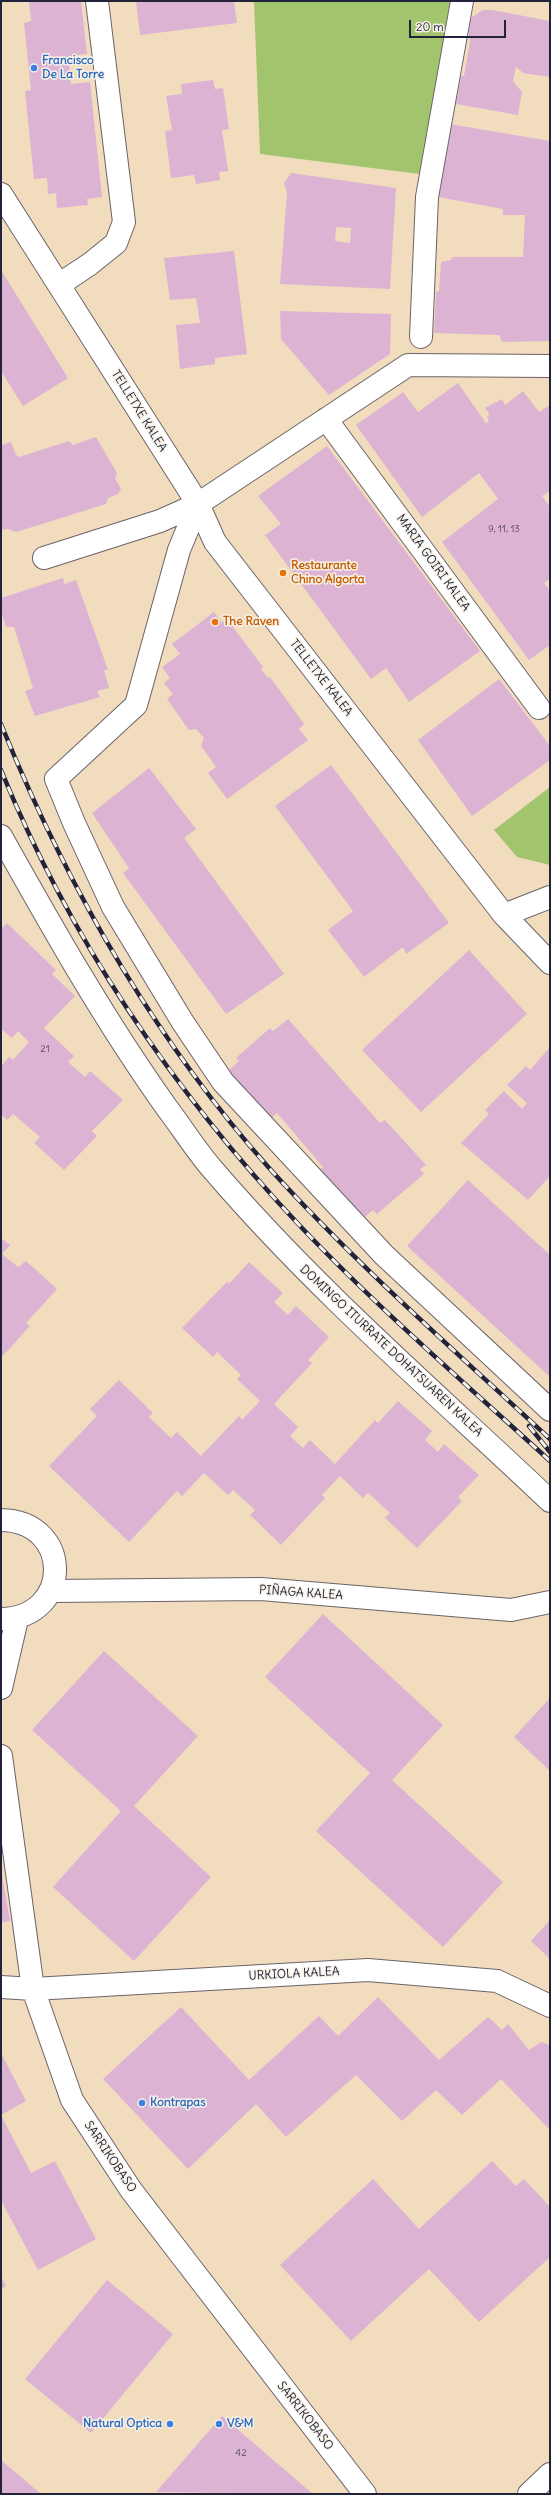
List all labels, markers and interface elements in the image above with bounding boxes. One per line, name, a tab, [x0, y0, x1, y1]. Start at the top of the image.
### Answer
scale bar	[411, 12, 508, 38]
text: 20 m	[416, 19, 444, 34]
place label: Francisco De La Torre	[42, 54, 104, 82]
marker: Francisco De La Torre	[29, 63, 39, 73]
street label: TELLETXE KALEA	[108, 368, 170, 454]
street label: MARIA GOIRI KALEA	[393, 512, 473, 614]
house number: 9, 11, 13	[488, 523, 520, 535]
place label: Restaurante Chino Algorta	[291, 559, 365, 587]
marker: Restaurante Chino Algorta	[278, 568, 288, 578]
place label: The Raven	[223, 615, 279, 629]
marker: The Raven	[210, 617, 220, 627]
street label: TELLETXE KALEA	[287, 637, 355, 719]
house number: 21	[40, 1043, 50, 1055]
street label: DOMINGO ITURRATE DOHATSUAREN KALEA	[297, 1262, 485, 1440]
street label: PIÑAGA KALEA	[259, 1583, 343, 1603]
street label: URKIOLA KALEA	[248, 1964, 340, 1984]
place label: Kontrapas	[150, 2096, 206, 2110]
marker: Kontrapas	[137, 2098, 147, 2108]
street label: SARRIKOBASO	[81, 2119, 139, 2195]
street label: SARRIKOBASO	[274, 2379, 336, 2453]
place label: Natural Optica	[83, 2417, 162, 2431]
place label: V&M	[227, 2417, 253, 2431]
marker: Natural Optica	[165, 2419, 175, 2429]
marker: V&M	[214, 2419, 224, 2429]
house number: 42	[235, 2447, 247, 2459]

